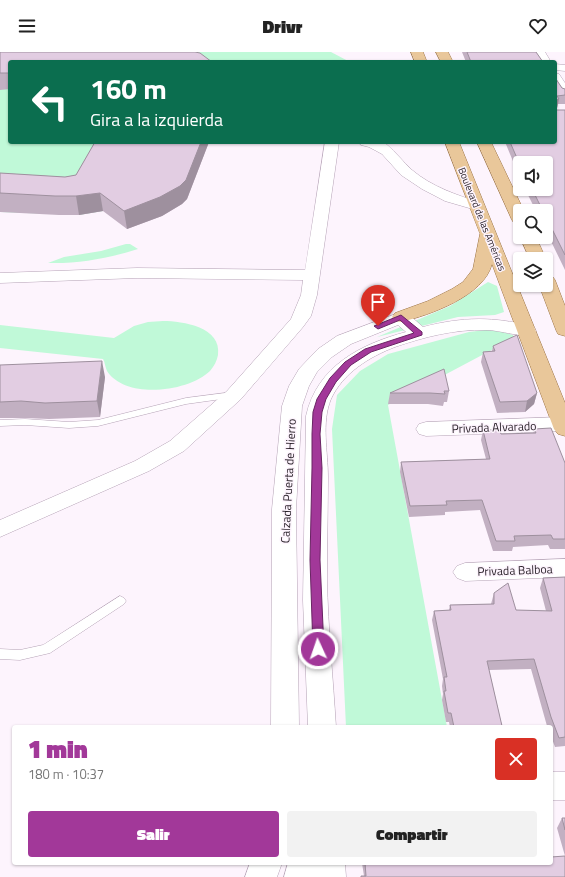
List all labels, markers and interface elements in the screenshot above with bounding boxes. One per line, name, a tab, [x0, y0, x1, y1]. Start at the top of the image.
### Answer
text: Drivr	[263, 13, 302, 40]
icon: menu	[16, 15, 38, 37]
icon: heart	[527, 15, 549, 37]
text: 160 m	[90, 67, 167, 110]
icon: left	[24, 76, 76, 128]
text: Gira a la izquierda	[90, 106, 223, 133]
map controls	[513, 156, 553, 292]
button: sound	[513, 156, 553, 196]
street label: Boulevard de las Américas	[454, 165, 510, 273]
button: search	[513, 204, 553, 244]
button: layers	[513, 252, 553, 292]
pin	[361, 285, 395, 326]
icon: arrive	[367, 291, 389, 313]
street label: Privada Alvarado	[451, 416, 537, 438]
street label: Calzada Puerta de Hierro	[275, 418, 301, 544]
street label: Privada Balboa	[477, 559, 553, 581]
position arrow	[297, 628, 339, 670]
text: 1 min	[28, 731, 88, 767]
button: close	[495, 738, 537, 780]
text: 180 m · 10:37	[28, 764, 104, 784]
button: Salir	[28, 811, 279, 857]
button: Compartir	[287, 811, 537, 857]

